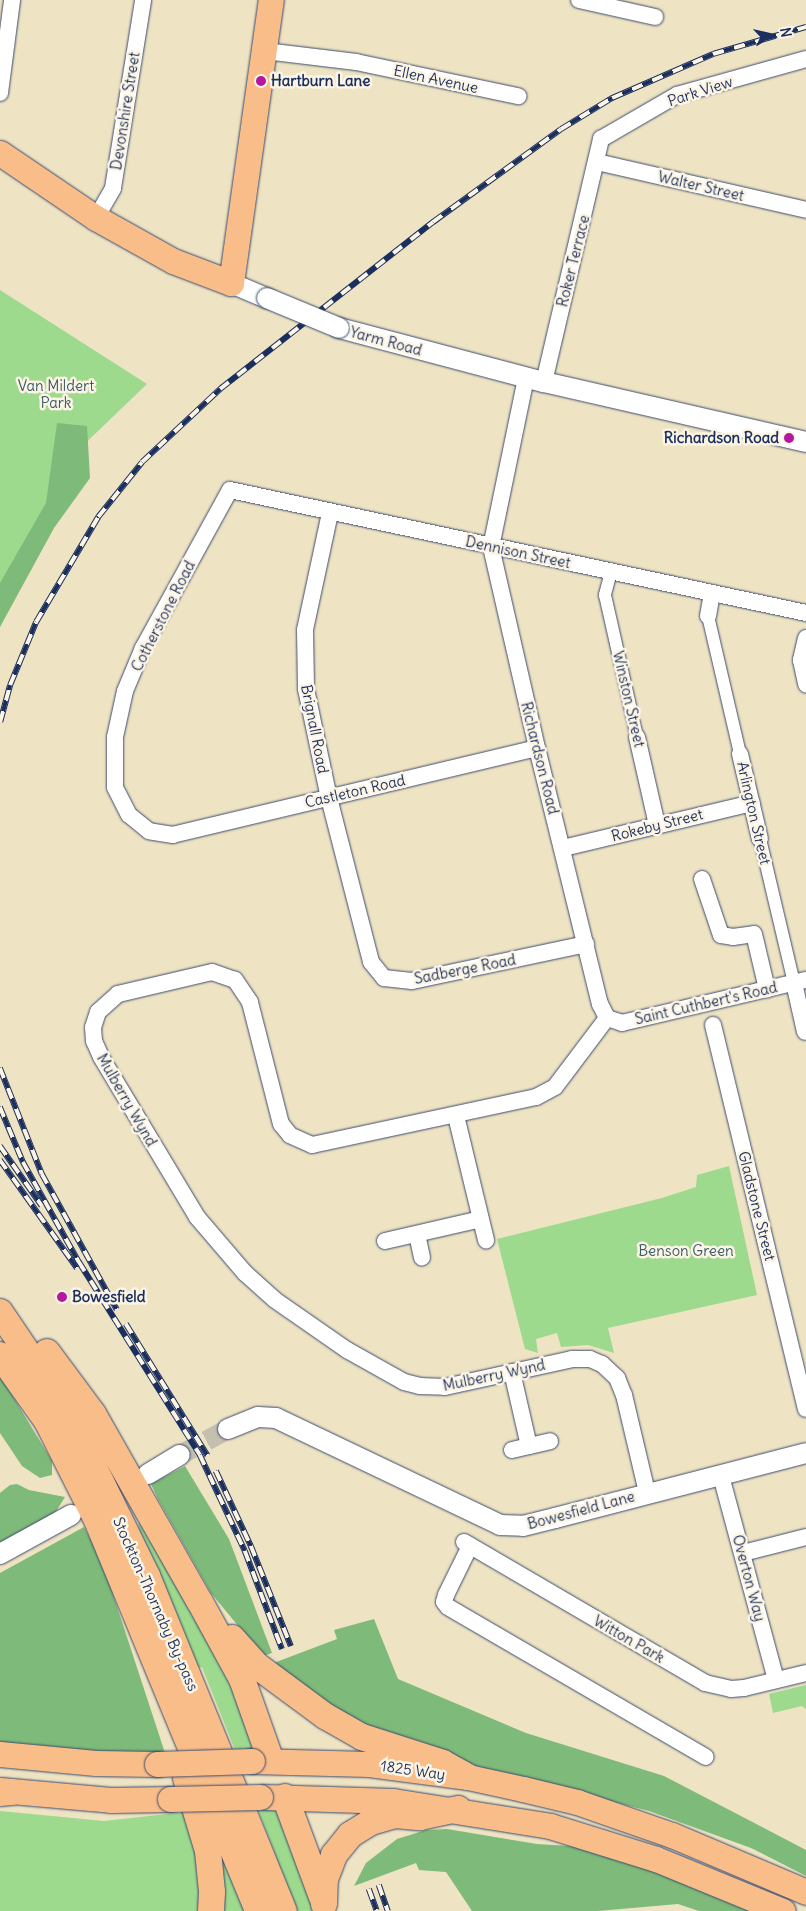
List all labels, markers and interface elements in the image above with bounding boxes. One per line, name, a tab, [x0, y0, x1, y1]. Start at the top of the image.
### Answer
north arrow	[746, 10, 796, 60]
text: N	[776, 26, 795, 39]
street label: Devonshire Street	[107, 51, 143, 171]
street label: Ellen Avenue	[392, 61, 480, 97]
place label: Hartburn Lane	[271, 72, 370, 90]
street label: Park View	[665, 72, 735, 110]
marker: Hartburn Lane	[255, 75, 267, 87]
street label: Walter Street	[656, 167, 746, 205]
street label: Roker Terrace	[553, 213, 593, 309]
street label: Yarm Road	[348, 323, 424, 359]
park label: Van Mildert Park	[18, 376, 94, 411]
place label: Richardson Road	[664, 429, 779, 447]
marker: Richardson Road	[783, 432, 795, 444]
street label: Dennison Street	[464, 532, 572, 572]
street label: Cotherstone Road	[127, 558, 199, 674]
street label: Winston Street	[609, 649, 649, 749]
street label: Brignall Road	[298, 683, 332, 775]
street label: Richardson Road	[517, 700, 563, 816]
street label: Arlington Street	[733, 760, 775, 866]
street label: Castleton Road	[303, 771, 407, 811]
street label: Rokeby Street	[609, 805, 705, 845]
street label: Sadberge Road	[413, 950, 517, 988]
street label: Saint Cuthbert's Road	[633, 978, 779, 1028]
street label: Mulberry Wynd	[93, 1050, 161, 1150]
street label: Gladstone Street	[735, 1149, 779, 1263]
park label: Benson Green	[638, 1242, 734, 1260]
place label: Bowesfield	[72, 1288, 145, 1306]
marker: Bowesfield	[56, 1291, 68, 1303]
street label: Mulberry Wynd	[441, 1355, 547, 1395]
street label: Bowesfield Lane	[525, 1487, 637, 1533]
street label: Stockton-Thornaby By-pass	[109, 1514, 203, 1694]
street label: Overton Way	[729, 1533, 769, 1623]
street label: Witton Park	[590, 1612, 668, 1666]
street label: 1825 Way	[379, 1757, 447, 1783]

